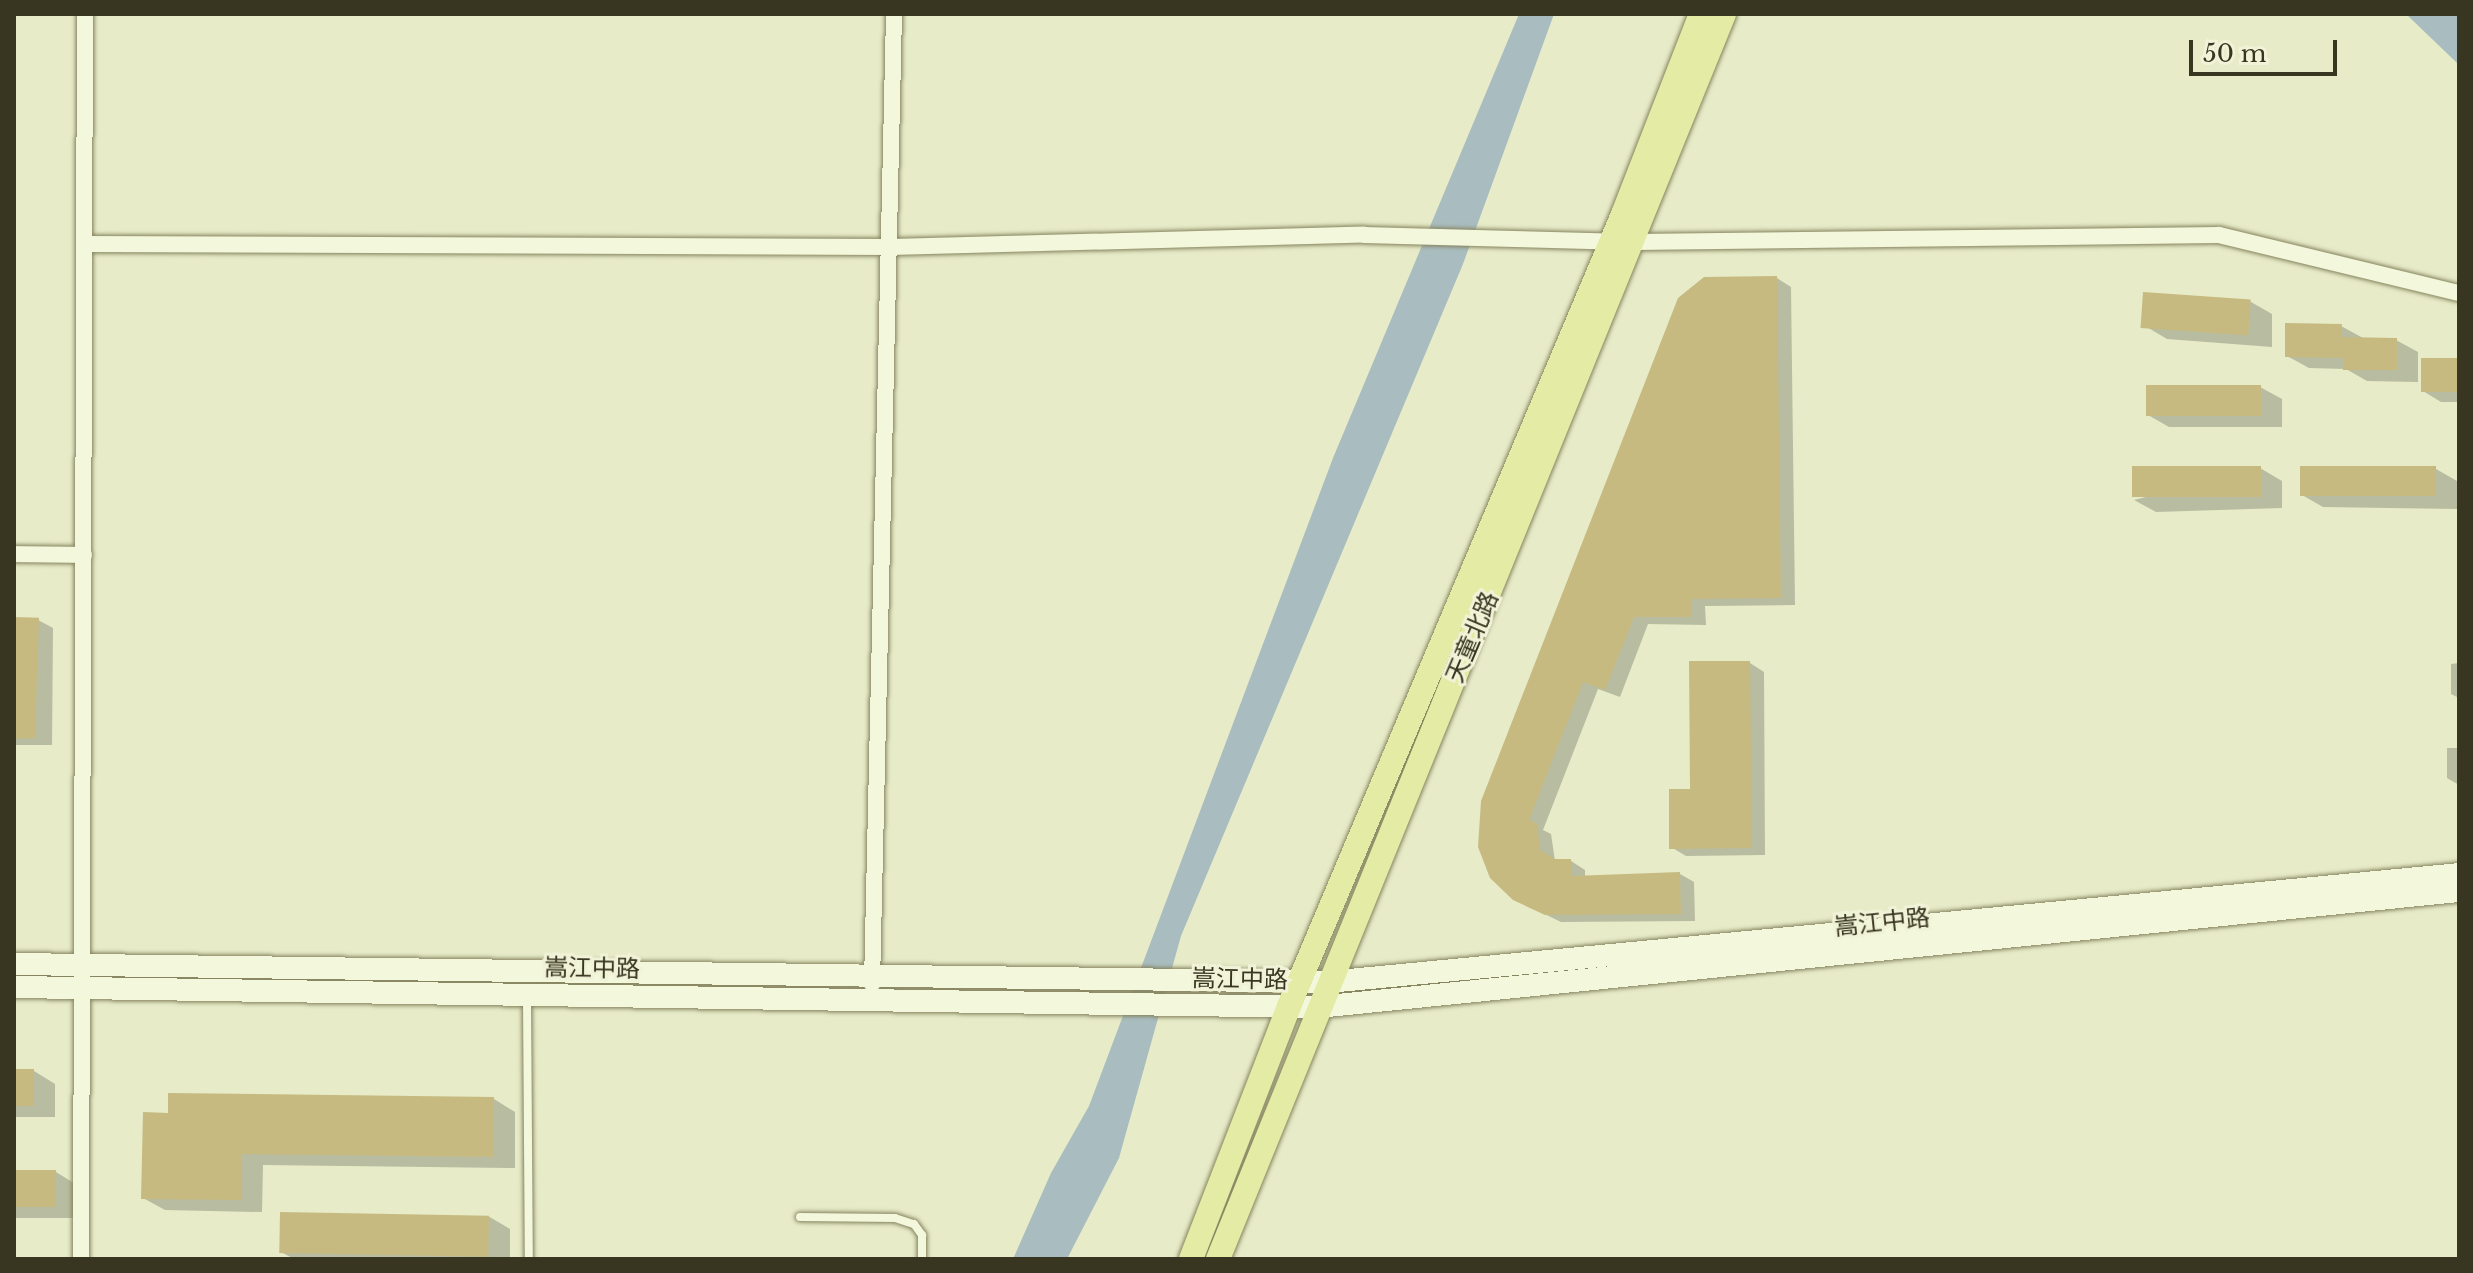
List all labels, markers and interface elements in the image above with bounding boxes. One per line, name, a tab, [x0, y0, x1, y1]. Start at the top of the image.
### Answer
scale bar	[2193, 24, 2341, 74]
text: 50 m	[2203, 39, 2266, 68]
street label: 天童北路	[1440, 587, 1504, 687]
street label: 嵩江中路	[1833, 903, 1931, 941]
street label: 嵩江中路	[544, 953, 640, 983]
street label: 嵩江中路	[1192, 964, 1288, 994]

